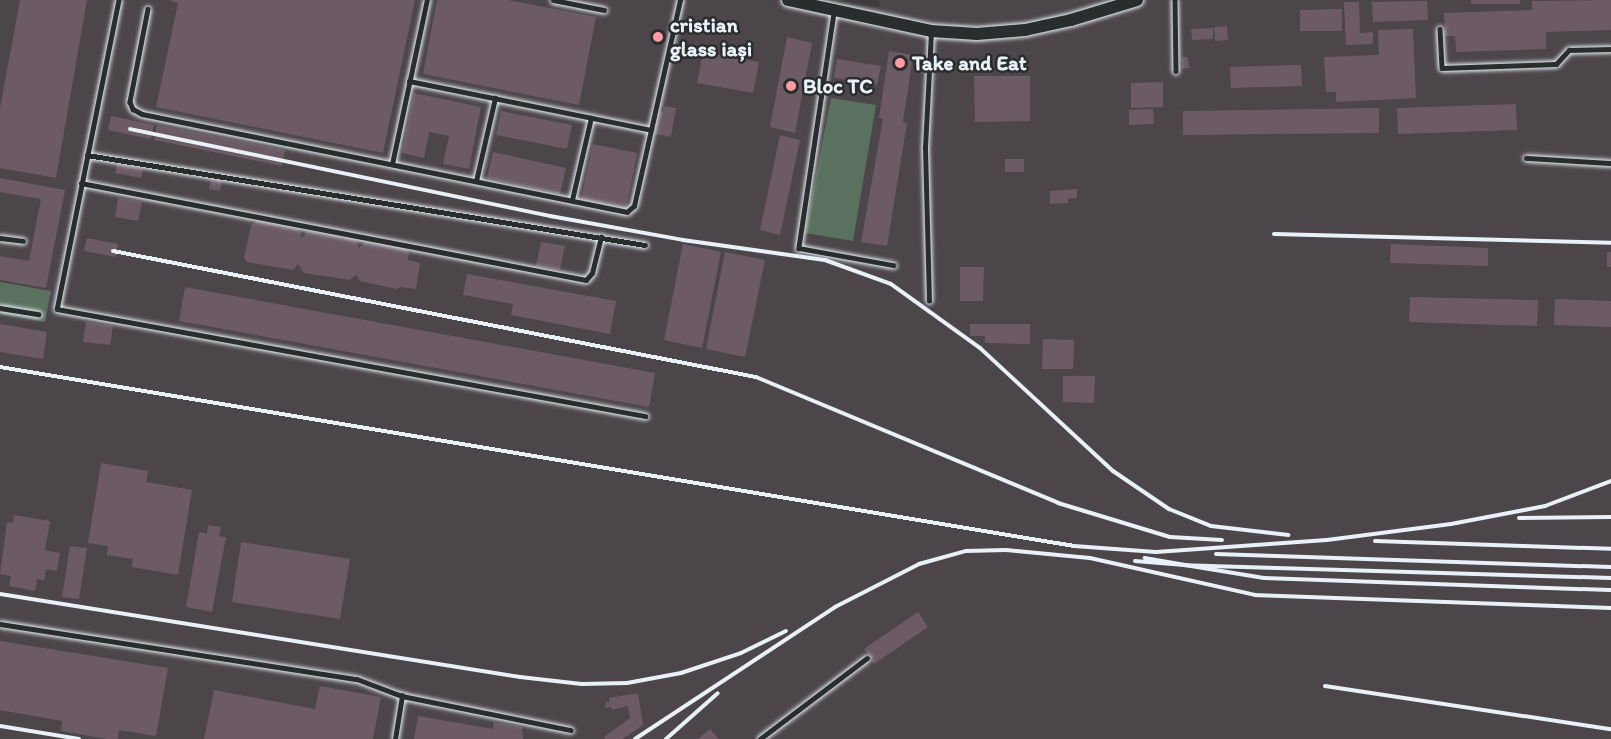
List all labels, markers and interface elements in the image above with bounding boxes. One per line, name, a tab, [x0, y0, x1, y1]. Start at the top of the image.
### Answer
place label: cristian glass iași	[670, 12, 752, 62]
marker: cristian glass iași	[651, 30, 665, 44]
place label: Take and Eat	[912, 50, 1027, 76]
marker: Take and Eat	[893, 56, 907, 70]
place label: Bloc TC	[803, 73, 873, 99]
marker: Bloc TC	[784, 79, 798, 93]

